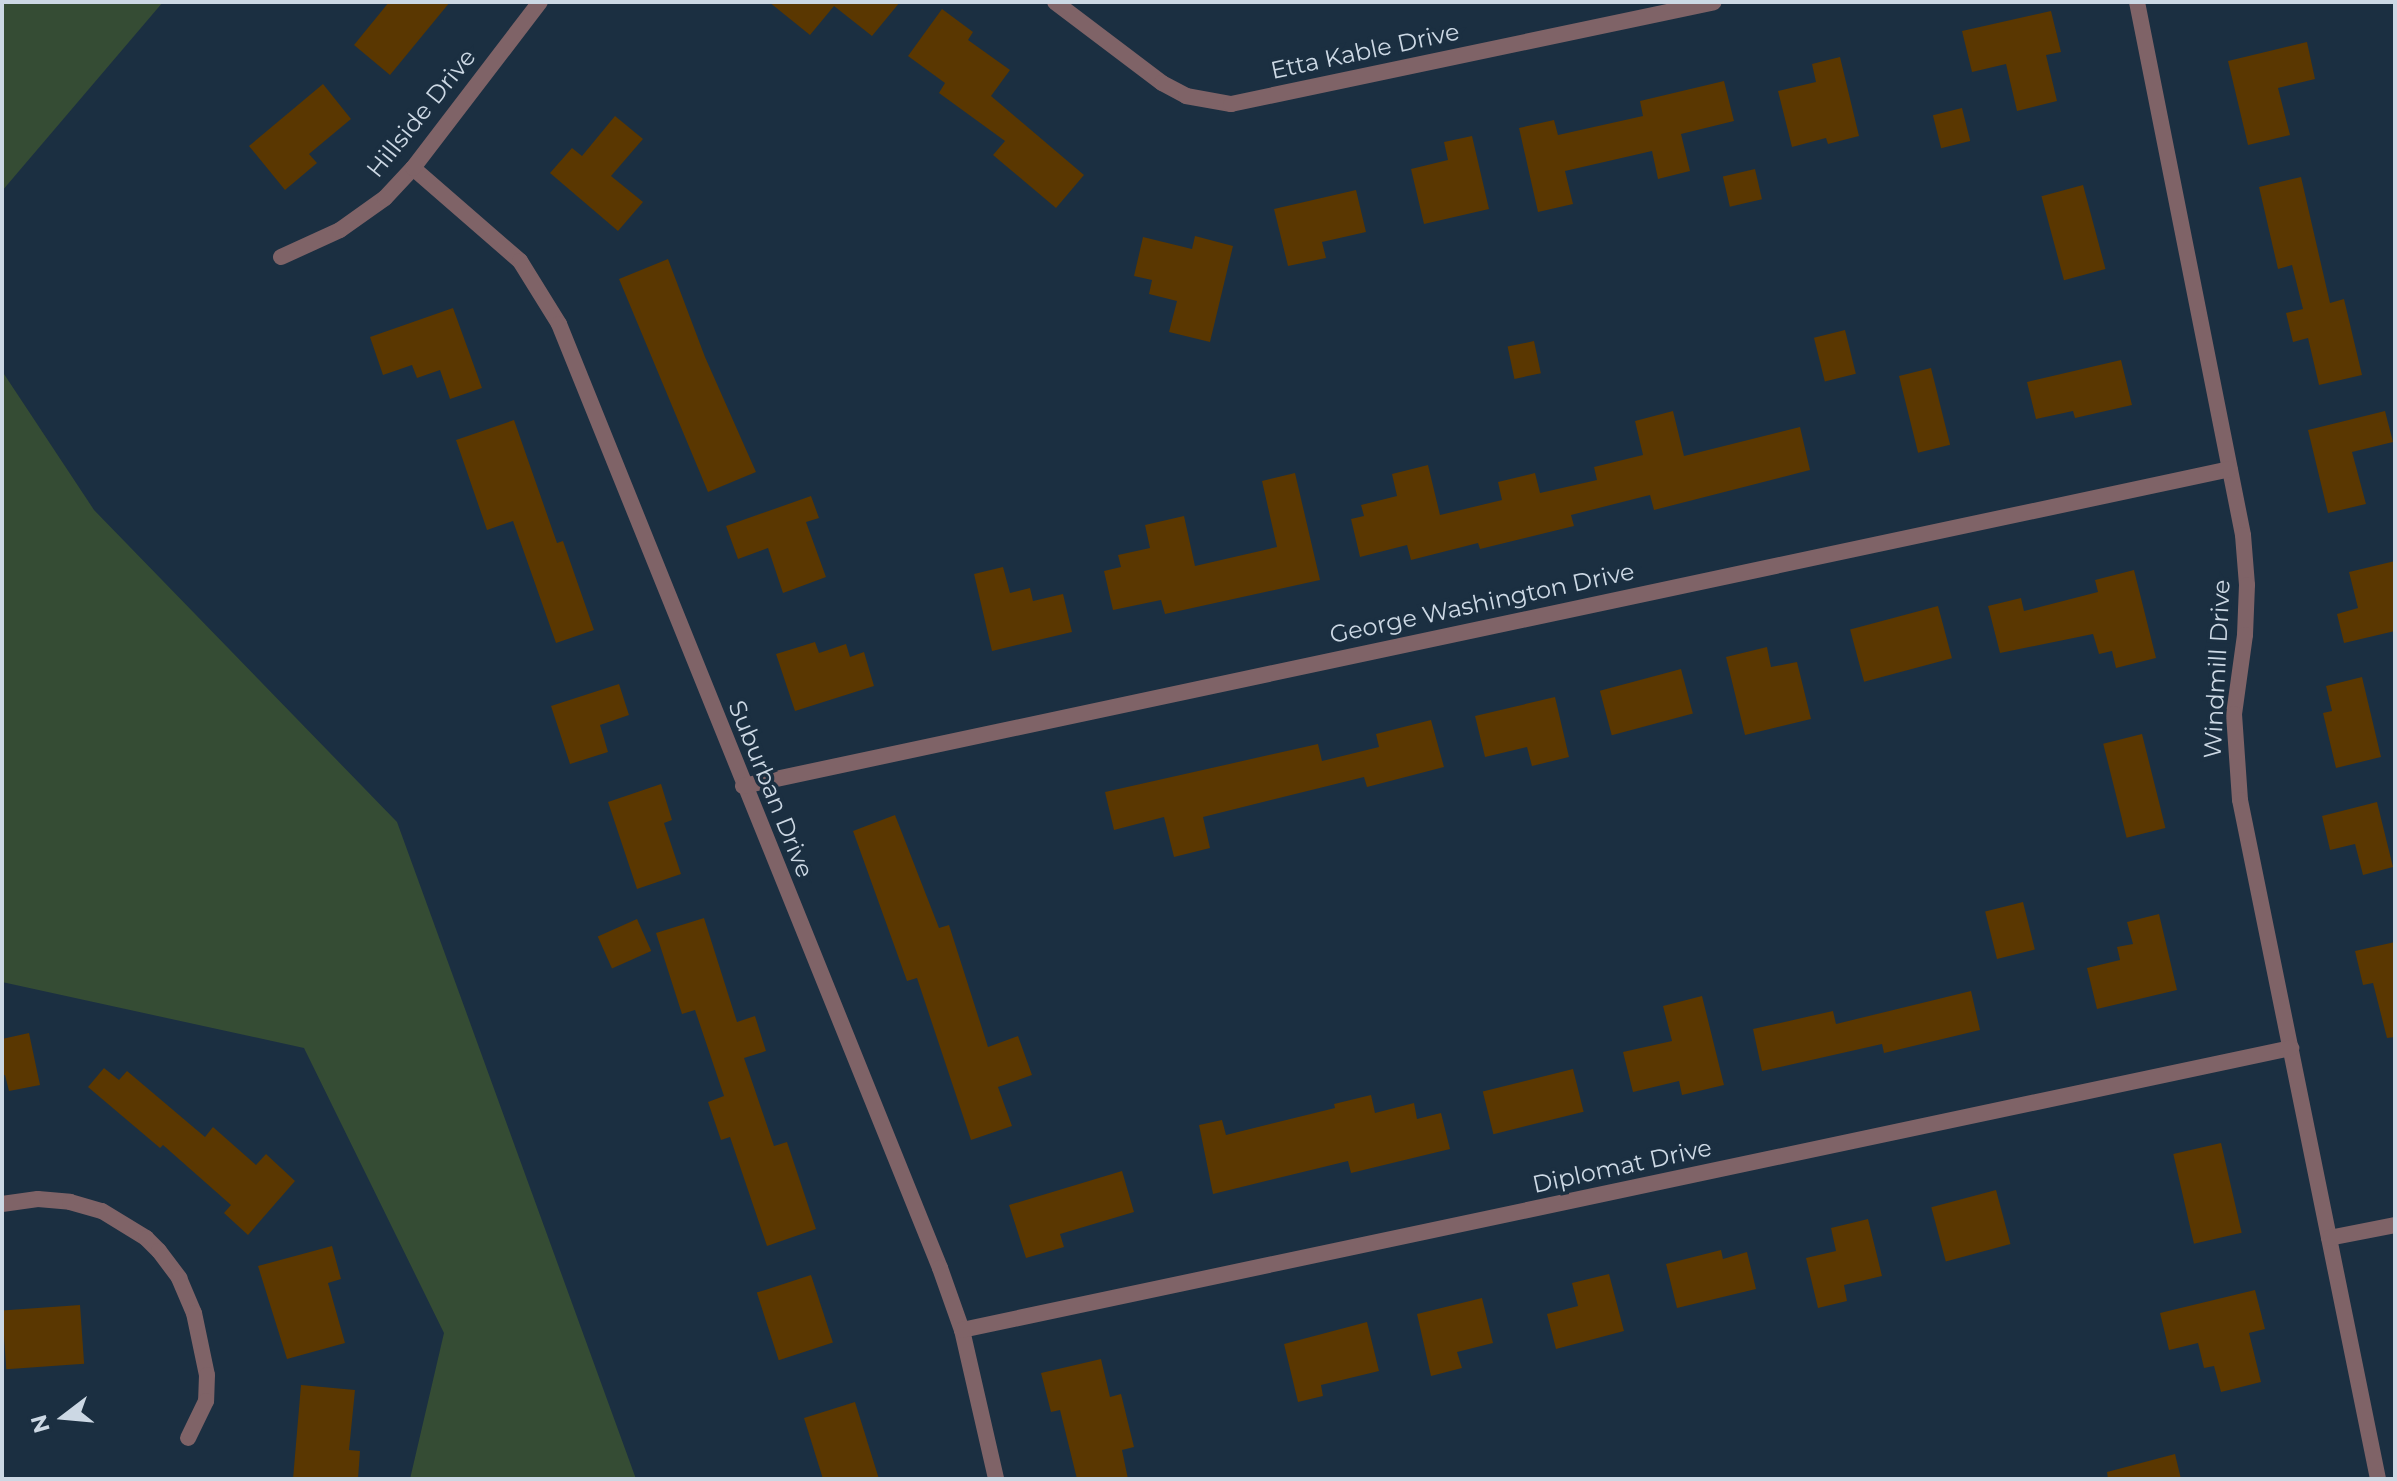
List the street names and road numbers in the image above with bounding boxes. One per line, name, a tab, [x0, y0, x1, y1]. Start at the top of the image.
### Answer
street label: Etta Kable Drive	[1268, 17, 1462, 85]
street label: Hillside Drive	[360, 43, 482, 183]
street label: George Washington Drive	[1327, 557, 1637, 649]
street label: Windmill Drive	[2198, 579, 2236, 759]
street label: Suburban Drive	[722, 696, 820, 882]
street label: Diplomat Drive	[1530, 1133, 1714, 1199]

